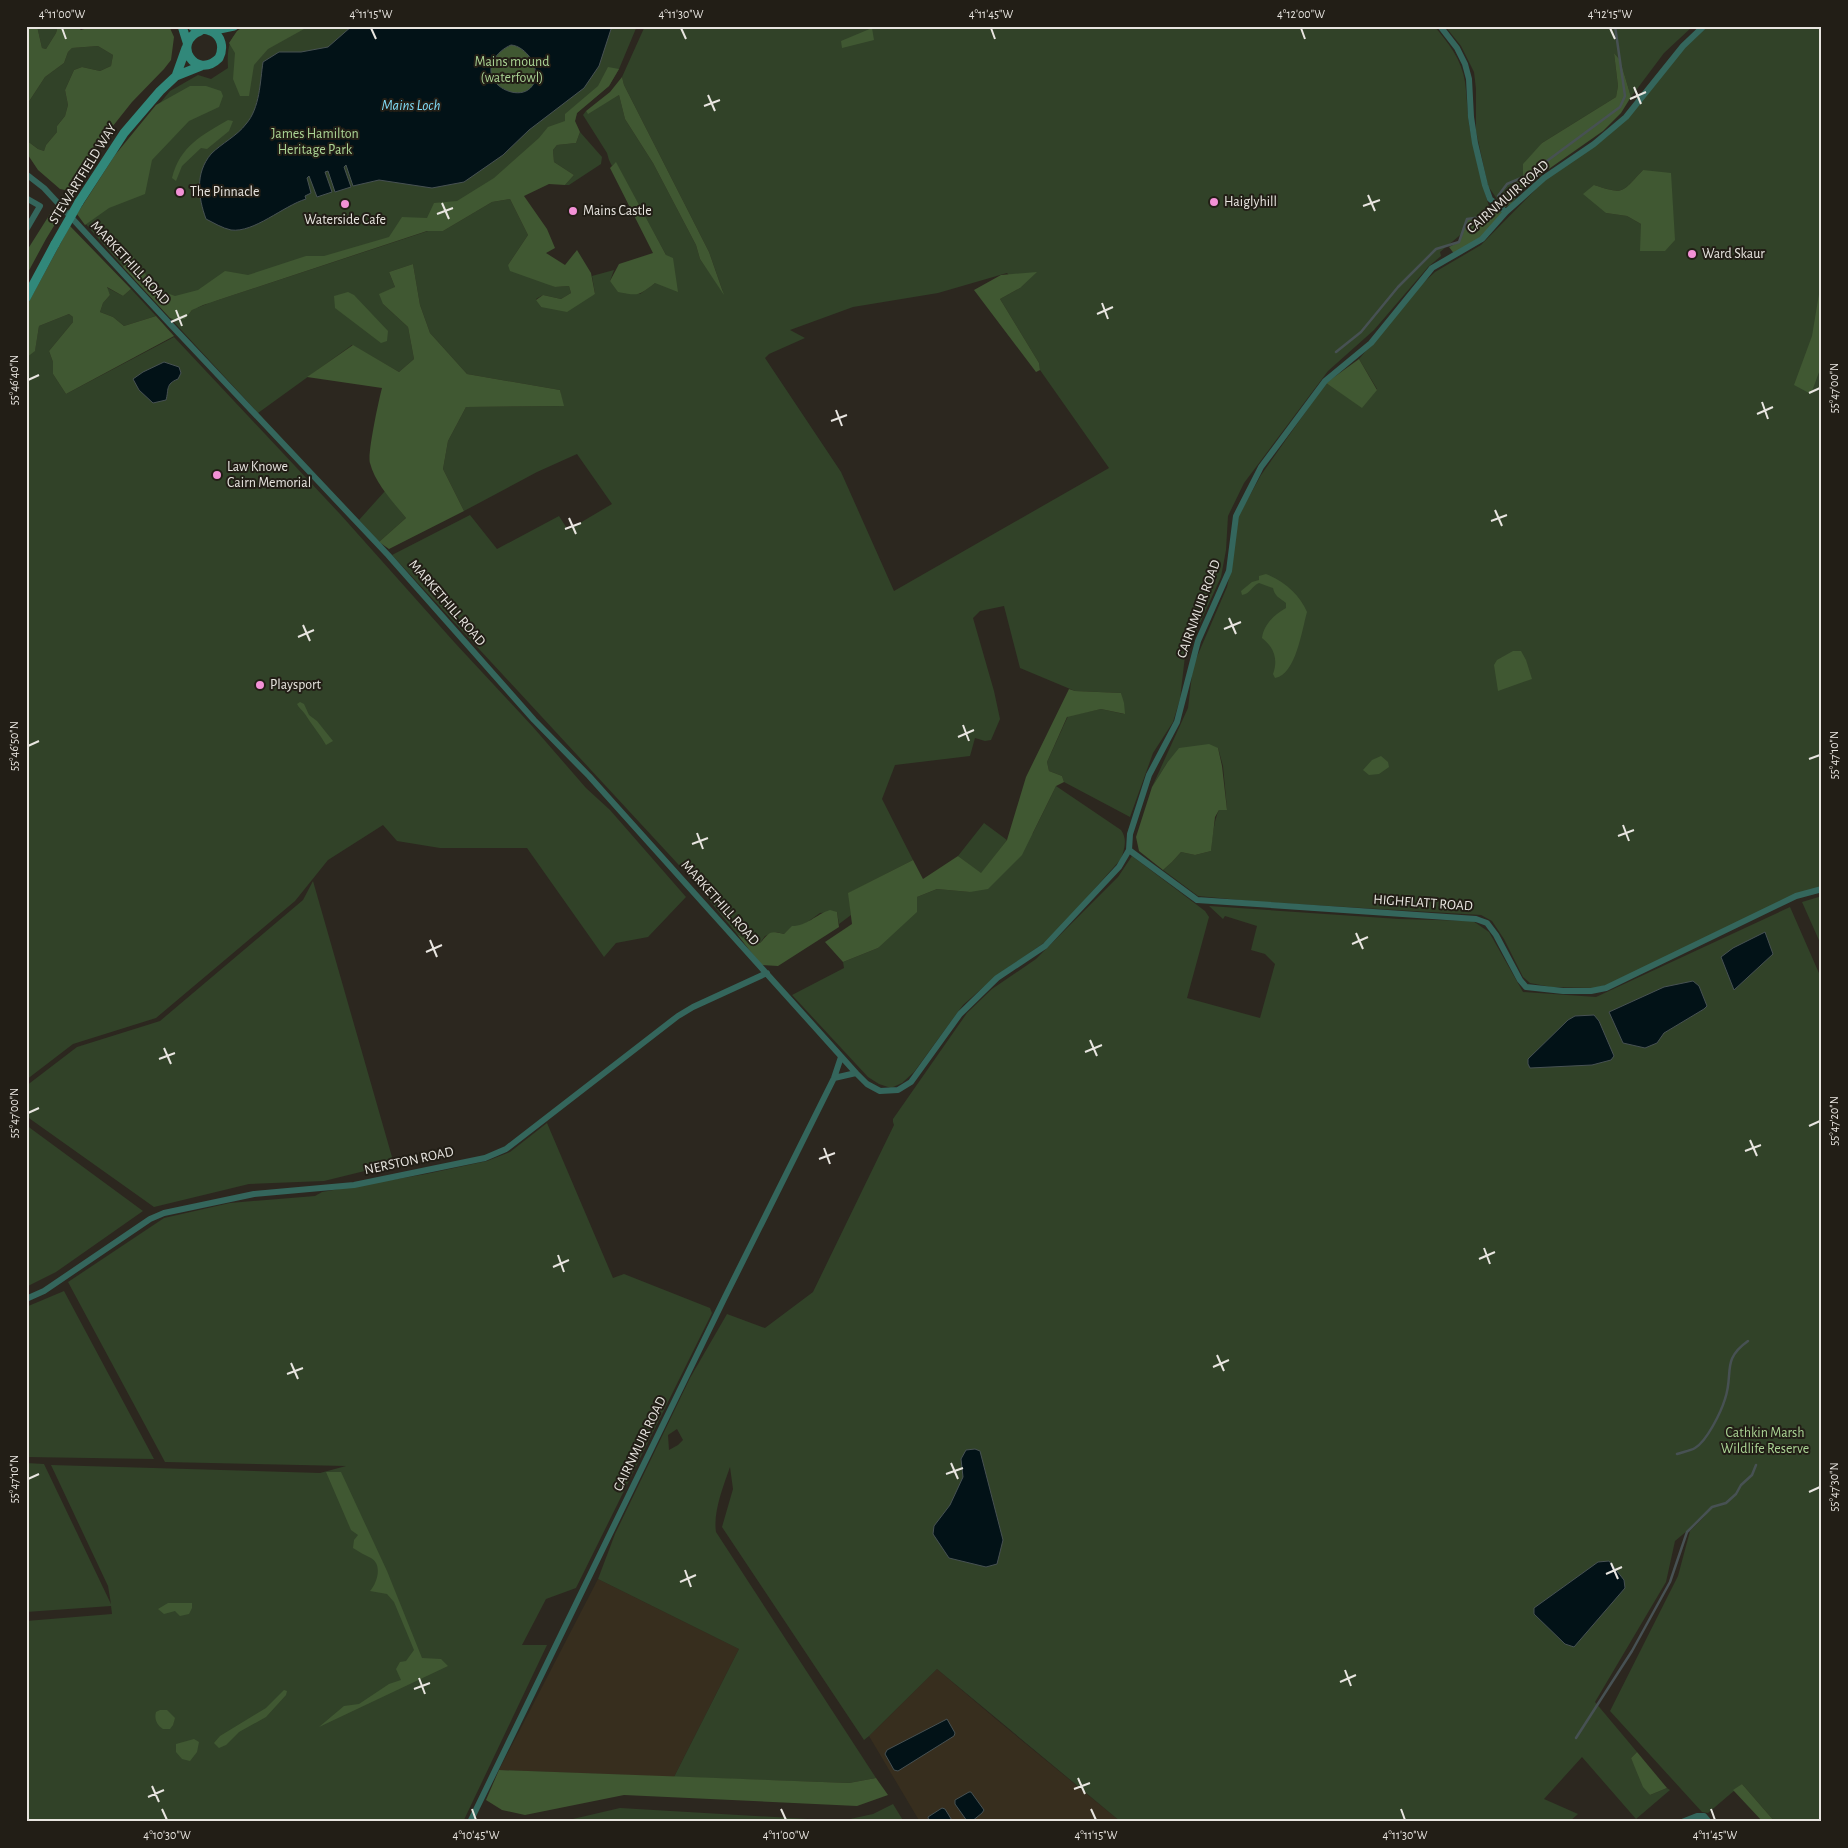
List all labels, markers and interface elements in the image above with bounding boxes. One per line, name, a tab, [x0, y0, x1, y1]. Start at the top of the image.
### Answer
text: 4°11'00"W	[39, 8, 86, 20]
text: 4°11'15"W	[350, 8, 393, 20]
text: 4°11'30"W	[658, 8, 704, 20]
text: 4°11'45"W	[969, 8, 1014, 20]
text: 4°12'00"W	[1277, 8, 1325, 20]
text: 4°12'15"W	[1588, 8, 1632, 20]
park label: Mains mound (waterfowl)	[474, 55, 550, 85]
water label: Mains Loch	[382, 98, 440, 113]
street label: STEWARTFIELD WAY	[47, 121, 120, 227]
park label: James Hamilton Heritage Park	[271, 127, 359, 157]
street label: CAIRNMUIR ROAD	[1464, 158, 1552, 236]
place label: The Pinnacle	[190, 185, 260, 199]
marker: The Pinnacle	[174, 186, 186, 198]
place label: Haiglyhill	[1224, 195, 1277, 209]
marker: Haiglyhill	[1208, 196, 1220, 208]
marker: Waterside Cafe	[339, 198, 351, 210]
place label: Mains Castle	[583, 204, 652, 218]
marker: Mains Castle	[567, 205, 579, 217]
place label: Waterside Cafe	[304, 213, 386, 227]
street label: MARKETHILL ROAD	[88, 218, 172, 308]
place label: Ward Skaur	[1702, 247, 1765, 261]
marker: Ward Skaur	[1686, 248, 1698, 260]
text: 55°46'40"N	[8, 355, 20, 405]
text: 55°47'00"N	[1828, 363, 1840, 413]
place label: Law Knowe Cairn Memorial	[227, 460, 311, 490]
marker: Law Knowe Cairn Memorial	[211, 469, 223, 481]
street label: MARKETHILL ROAD	[406, 557, 488, 649]
street label: CAIRNMUIR ROAD	[1175, 558, 1223, 660]
place label: Playsport	[270, 678, 322, 692]
marker: Playsport	[254, 679, 266, 691]
text: 55°46'50"N	[8, 721, 20, 771]
text: 55°47'10"N	[1828, 731, 1840, 779]
street label: MARKETHILL ROAD	[678, 858, 762, 948]
street label: HIGHFLATT ROAD	[1373, 893, 1473, 913]
text: 55°47'00"N	[8, 1088, 20, 1138]
text: 55°47'20"N	[1828, 1096, 1840, 1146]
street label: NERSTON ROAD	[363, 1145, 455, 1177]
street label: CAIRNMUIR ROAD	[611, 1394, 669, 1494]
park label: Cathkin Marsh Wildlife Reserve	[1721, 1426, 1809, 1456]
text: 55°47'10"N	[8, 1455, 20, 1503]
text: 55°47'30"N	[1828, 1462, 1840, 1512]
text: 4°10'30"W	[143, 1829, 191, 1841]
text: 4°10'45"W	[453, 1829, 500, 1841]
text: 4°11'00"W	[763, 1829, 810, 1841]
text: 4°11'15"W	[1075, 1829, 1118, 1841]
text: 4°11'30"W	[1382, 1829, 1428, 1841]
text: 4°11'45"W	[1693, 1829, 1738, 1841]

